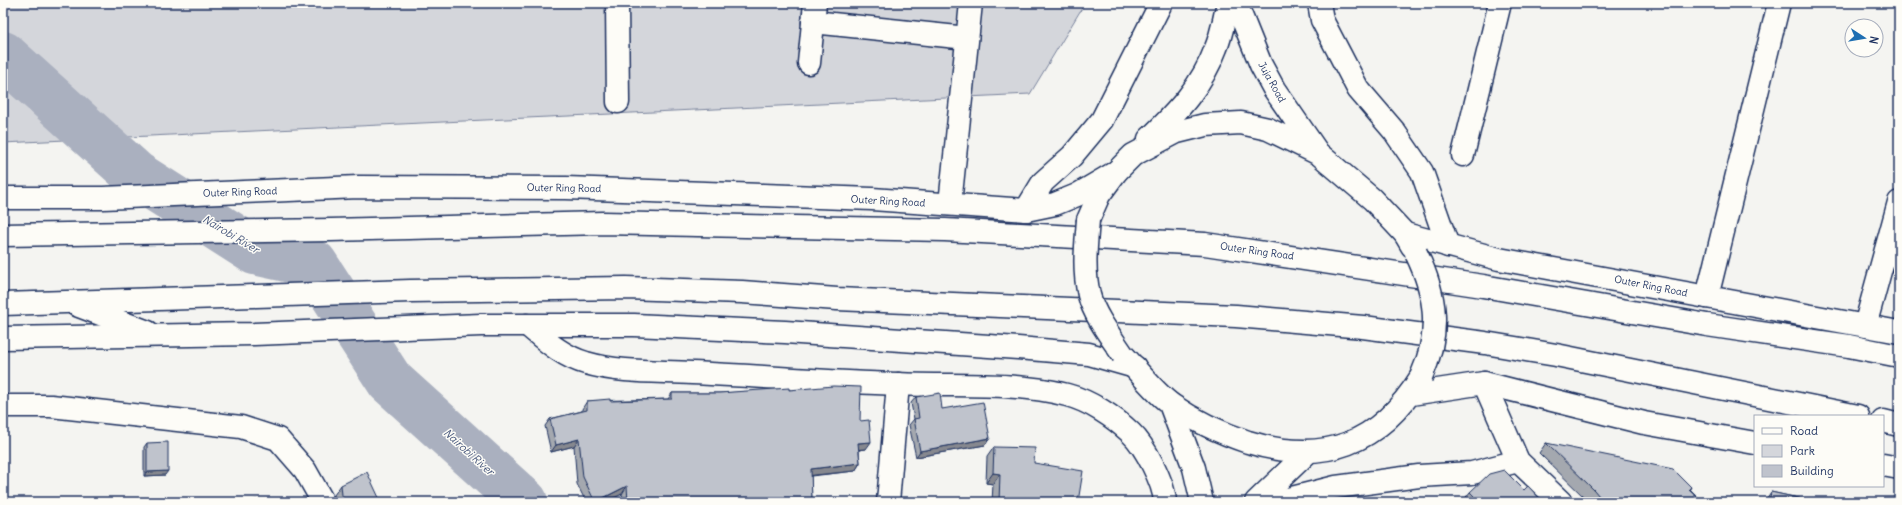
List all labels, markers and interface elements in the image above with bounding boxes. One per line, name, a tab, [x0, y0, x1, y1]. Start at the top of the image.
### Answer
north arrow	[1844, 18, 1884, 58]
text: N	[1866, 35, 1881, 45]
street label: Juja Road	[1255, 59, 1289, 105]
street label: Outer Ring Road	[527, 181, 601, 195]
street label: Outer Ring Road	[203, 184, 278, 200]
street label: Outer Ring Road	[850, 193, 926, 209]
water label: Nairobi River	[200, 212, 263, 257]
street label: Outer Ring Road	[1219, 239, 1295, 263]
street label: Outer Ring Road	[1613, 273, 1689, 300]
legend	[1754, 415, 1884, 487]
text: Road	[1790, 423, 1818, 438]
water label: Nairobi River	[441, 426, 498, 479]
text: Park	[1790, 443, 1815, 458]
text: Building	[1790, 463, 1834, 478]

